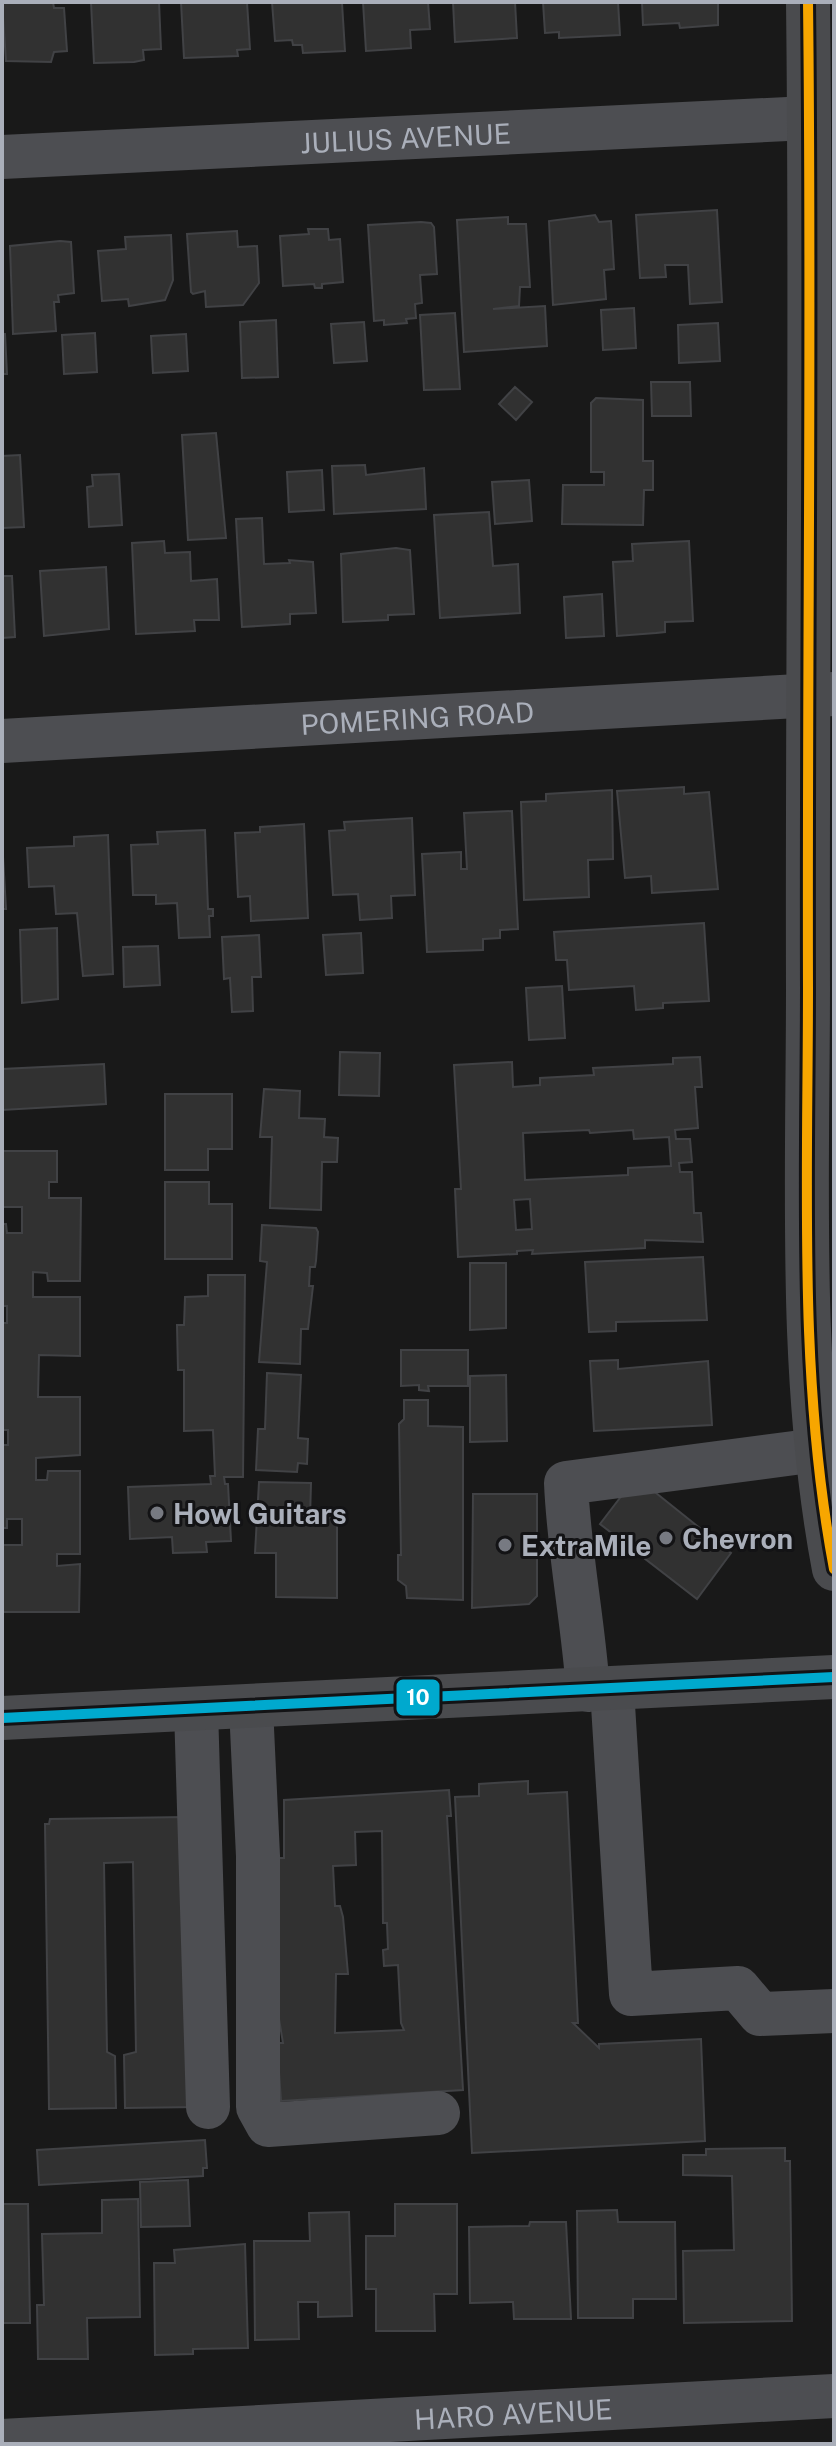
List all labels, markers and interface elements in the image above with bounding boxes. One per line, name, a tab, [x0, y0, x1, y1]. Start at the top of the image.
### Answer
street label: JULIUS AVENUE	[299, 116, 512, 159]
street label: POMERING ROAD	[300, 694, 535, 741]
place label: Howl Guitars	[173, 1497, 347, 1530]
marker: Howl Guitars	[148, 1504, 166, 1522]
place label: Chevron	[682, 1522, 793, 1555]
place label: ExtraMile	[521, 1529, 651, 1562]
marker: Chevron	[657, 1529, 675, 1547]
marker: ExtraMile	[496, 1536, 514, 1554]
line badge: 10	[395, 1678, 441, 1717]
text: 10	[406, 1684, 430, 1710]
street label: HARO AVENUE	[413, 2392, 613, 2435]

